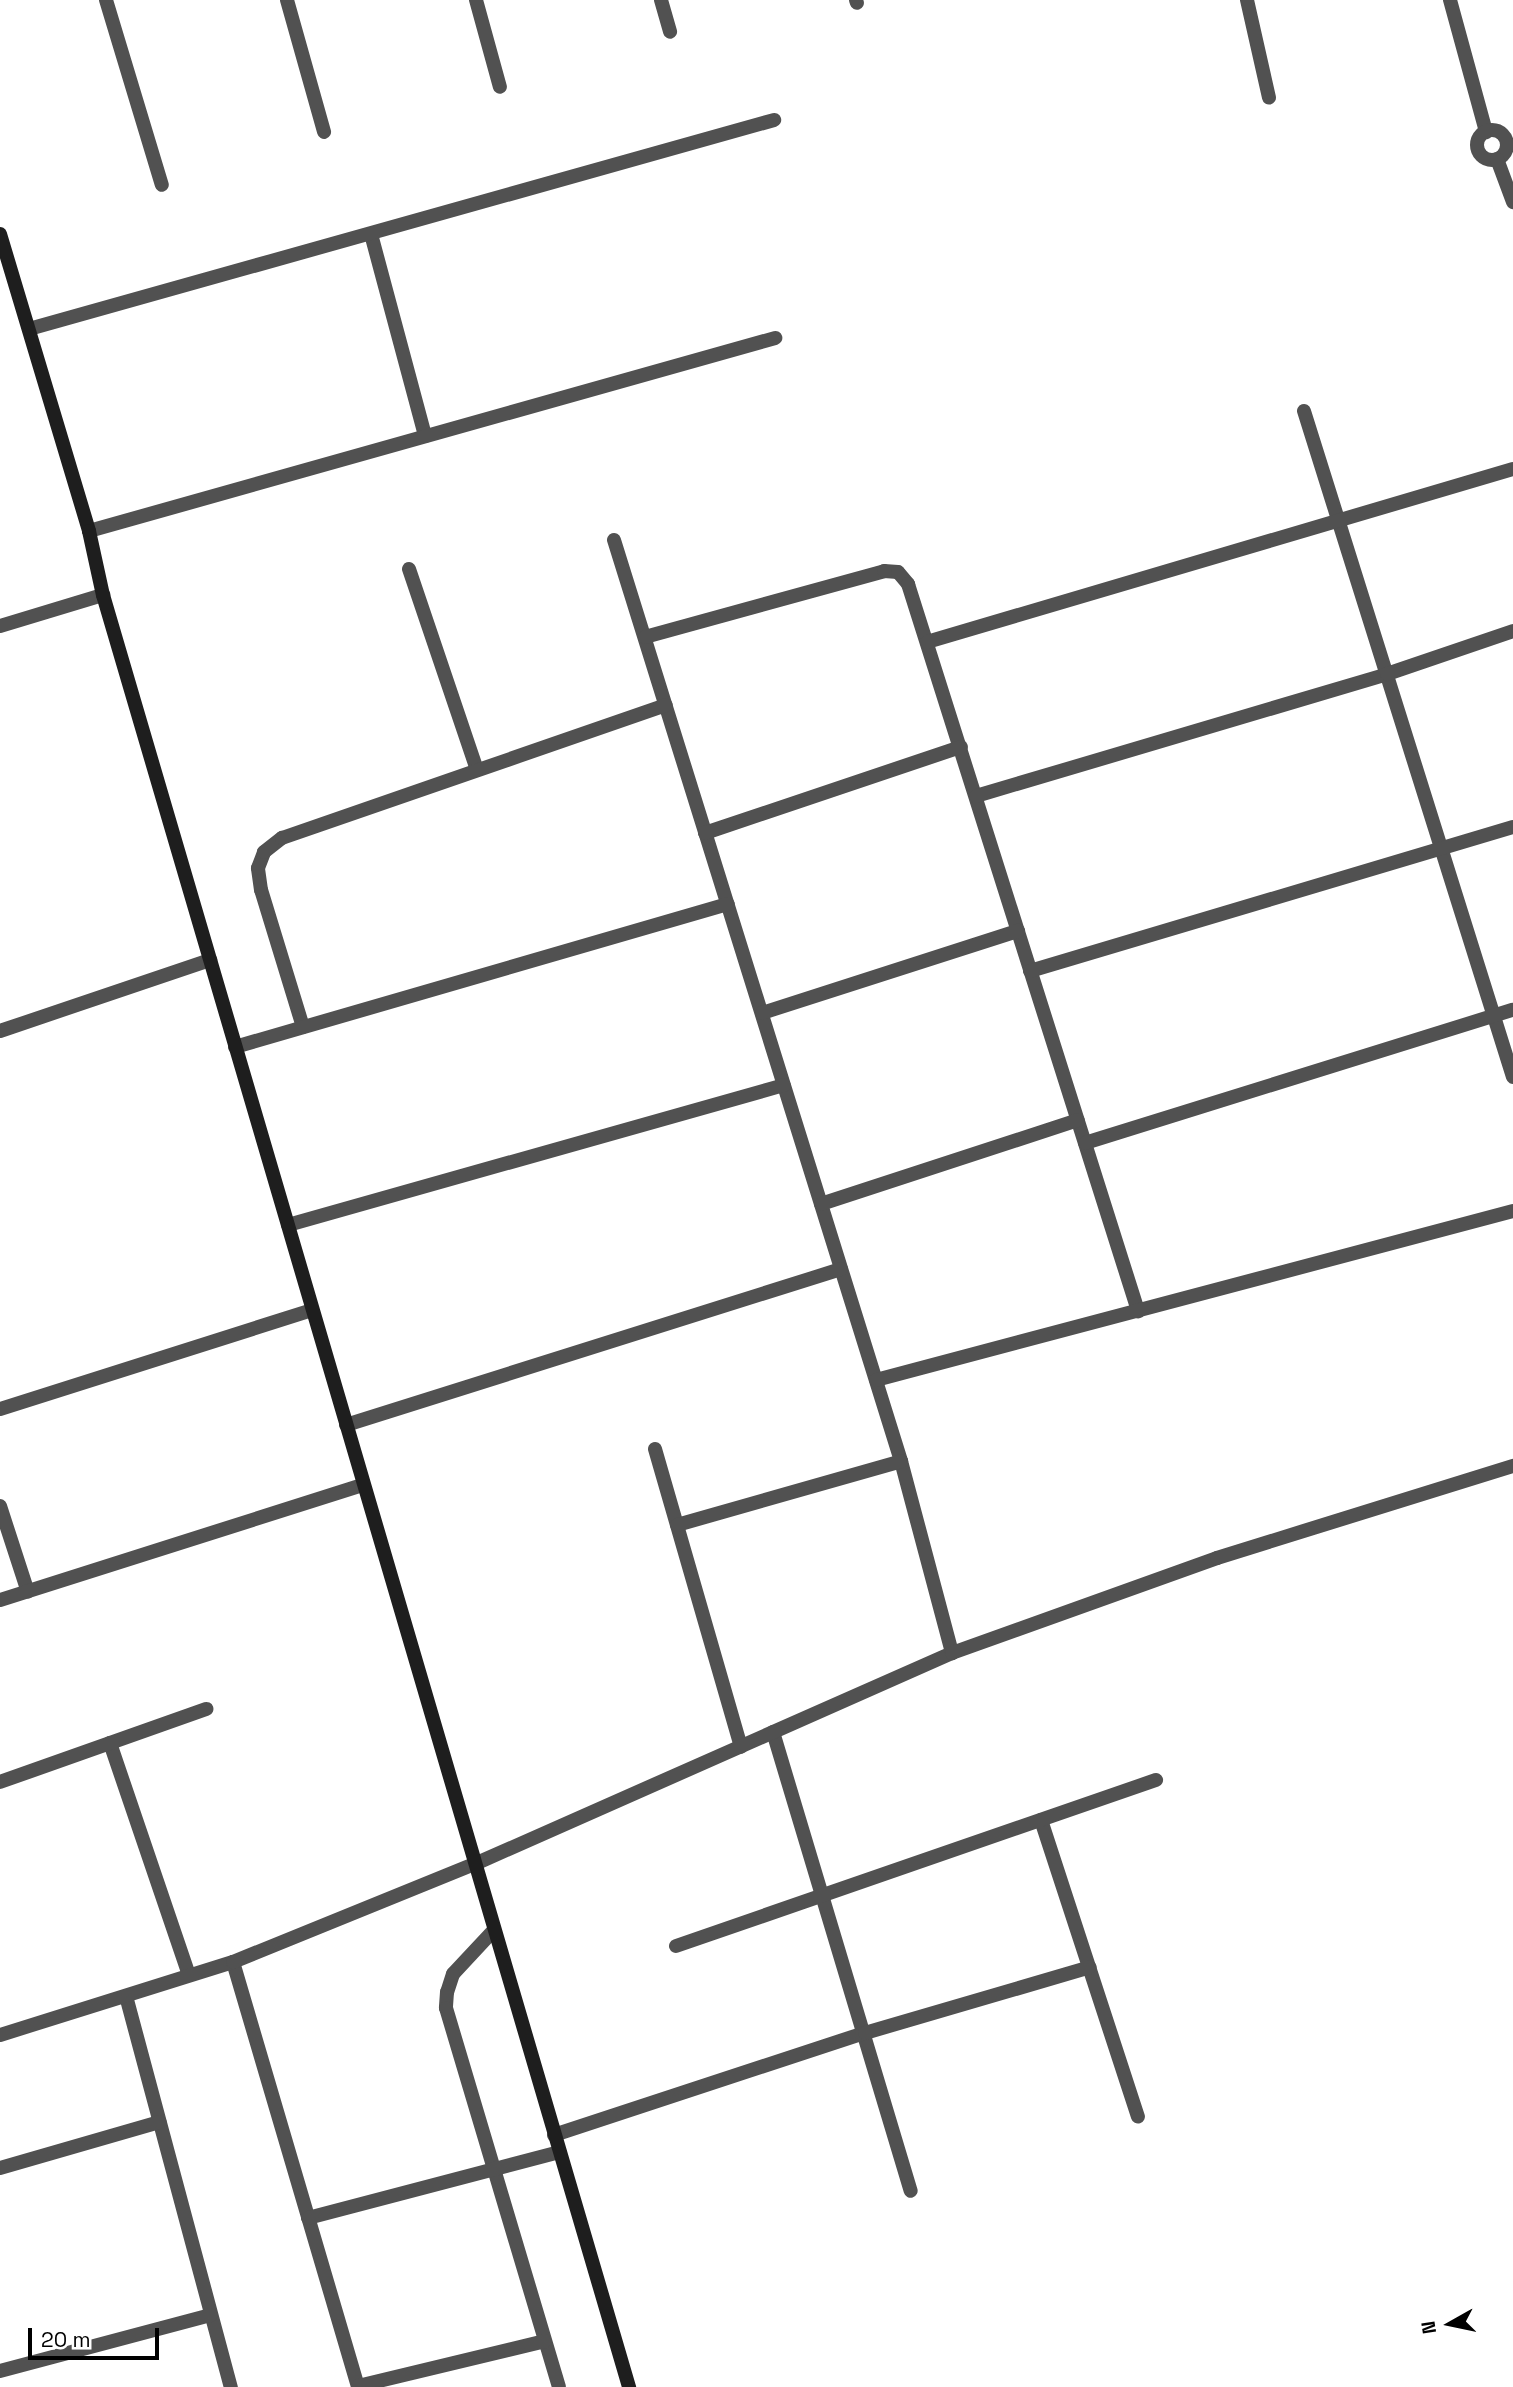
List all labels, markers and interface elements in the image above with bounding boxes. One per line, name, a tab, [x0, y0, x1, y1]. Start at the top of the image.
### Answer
north arrow	[1415, 2289, 1485, 2359]
scale bar	[32, 2314, 163, 2358]
text: N	[1415, 2319, 1442, 2336]
text: 20 m	[41, 2326, 91, 2353]

